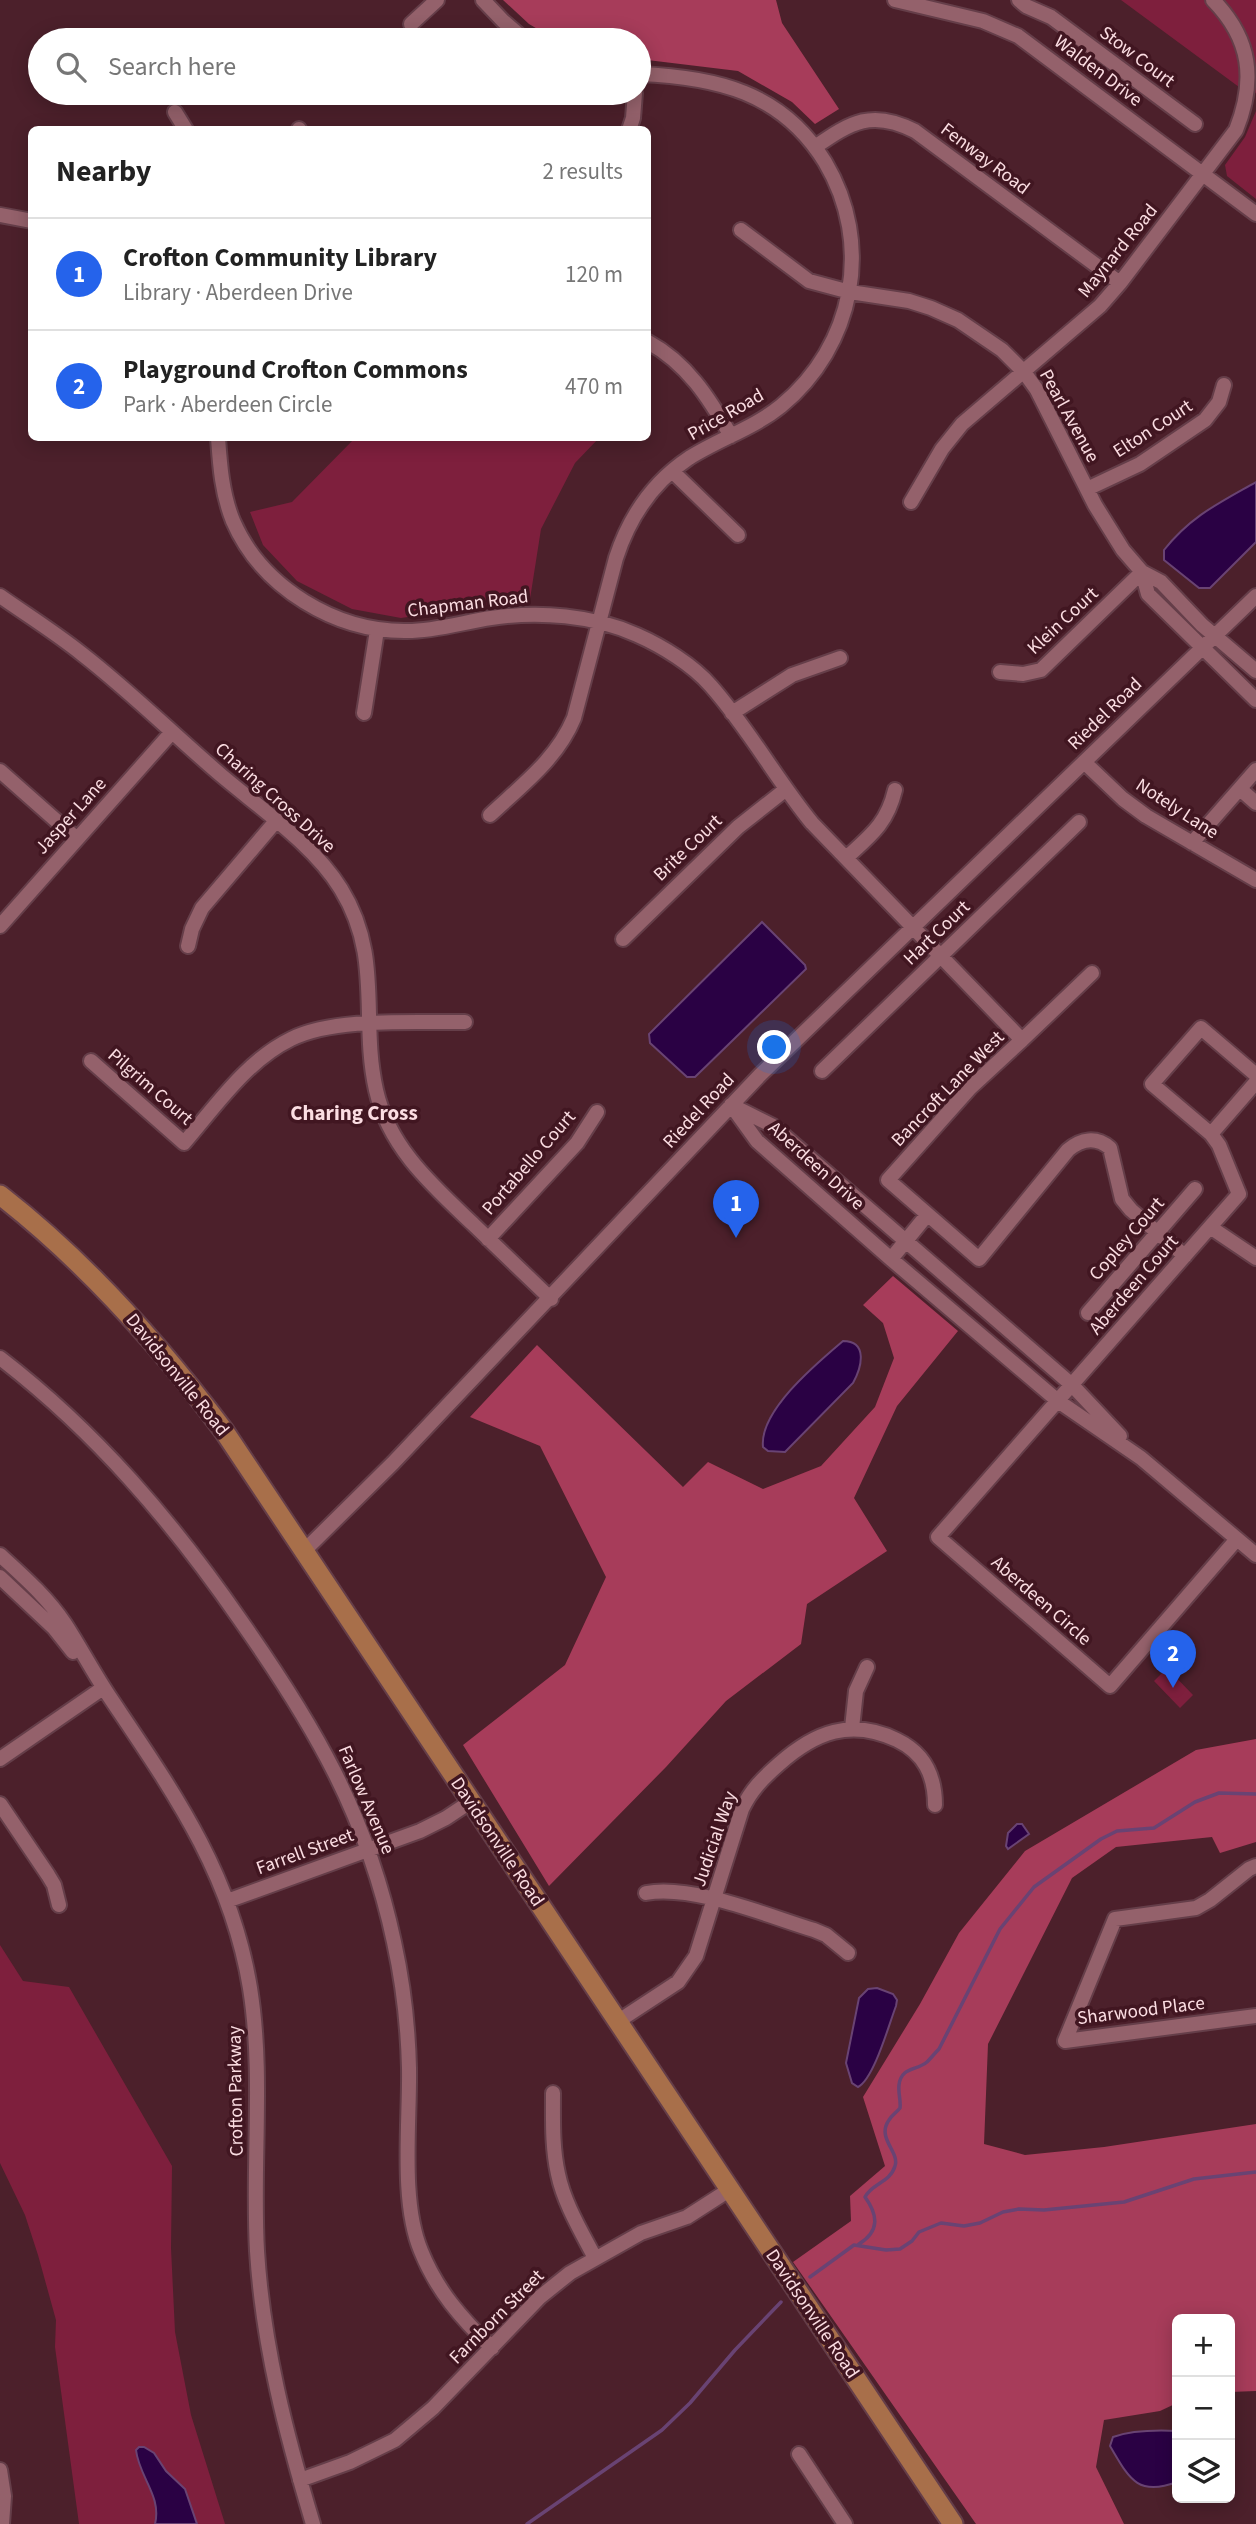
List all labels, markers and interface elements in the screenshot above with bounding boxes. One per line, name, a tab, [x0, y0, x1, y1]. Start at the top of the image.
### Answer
street label: Stow Court	[1094, 20, 1181, 95]
search box	[28, 28, 651, 105]
street label: Walden Drive	[1048, 29, 1148, 113]
icon: search	[52, 48, 90, 86]
text: Search here	[108, 48, 236, 85]
street label: Fenway Road	[935, 116, 1035, 202]
text: Nearby	[56, 150, 151, 193]
text: 2 results	[543, 155, 623, 188]
street label: Maynard Road	[1072, 198, 1164, 304]
text: Crofton Community Library	[123, 239, 437, 276]
text: 1	[73, 258, 85, 291]
text: 120 m	[565, 258, 623, 291]
text: Library · Aberdeen Drive	[123, 276, 353, 309]
text: Playground Crofton Commons	[123, 351, 468, 388]
street label: Pearl Avenue	[1032, 364, 1106, 468]
text: 2	[73, 370, 85, 403]
text: 470 m	[565, 370, 623, 403]
street label: Price Road	[683, 382, 769, 448]
text: Park · Aberdeen Circle	[123, 388, 332, 421]
street label: Elton Court	[1108, 393, 1199, 465]
street label: Klein Court	[1021, 581, 1105, 661]
street label: Chapman Road	[406, 583, 530, 625]
street label: Riedel Road	[1062, 672, 1148, 756]
street label: Charing Cross Drive	[209, 736, 341, 860]
street label: Jasper Lane	[29, 771, 113, 861]
street label: Notely Lane	[1130, 772, 1224, 846]
street label: Brite Court	[648, 808, 729, 888]
street label: Hart Court	[898, 894, 977, 972]
street label: Bancroft Lane West	[885, 1024, 1011, 1153]
your location	[757, 1030, 791, 1064]
street label: Pilgrim Court	[101, 1042, 199, 1132]
street label: Riedel Road	[657, 1067, 741, 1155]
district label: Charing Cross	[290, 1098, 418, 1128]
street label: Portabello Court	[476, 1104, 583, 1221]
street label: Aberdeen Drive	[762, 1115, 870, 1217]
pin: 1	[713, 1180, 759, 1238]
street label: Copley Court	[1083, 1191, 1171, 1287]
street label: Aberdeen Court	[1083, 1229, 1185, 1341]
street label: Davidsonville Road	[119, 1308, 235, 1442]
street label: Aberdeen Circle	[985, 1550, 1097, 1652]
pin: 2	[1150, 1630, 1196, 1688]
street label: Farlow Avenue	[331, 1741, 401, 1859]
street label: Davidsonville Road	[444, 1772, 550, 1912]
street label: Judicial Way	[686, 1788, 744, 1890]
street label: Farrell Street	[253, 1822, 358, 1882]
street label: Sharwood Place	[1076, 1990, 1206, 2032]
street label: Crofton Parkway	[221, 2025, 251, 2156]
street label: Davidsonville Road	[759, 2244, 865, 2384]
street label: Farnborn Street	[443, 2263, 551, 2371]
map controls	[1172, 2314, 1235, 2503]
button: +	[1172, 2314, 1235, 2377]
button: −	[1172, 2377, 1235, 2440]
button: layers	[1172, 2440, 1235, 2503]

